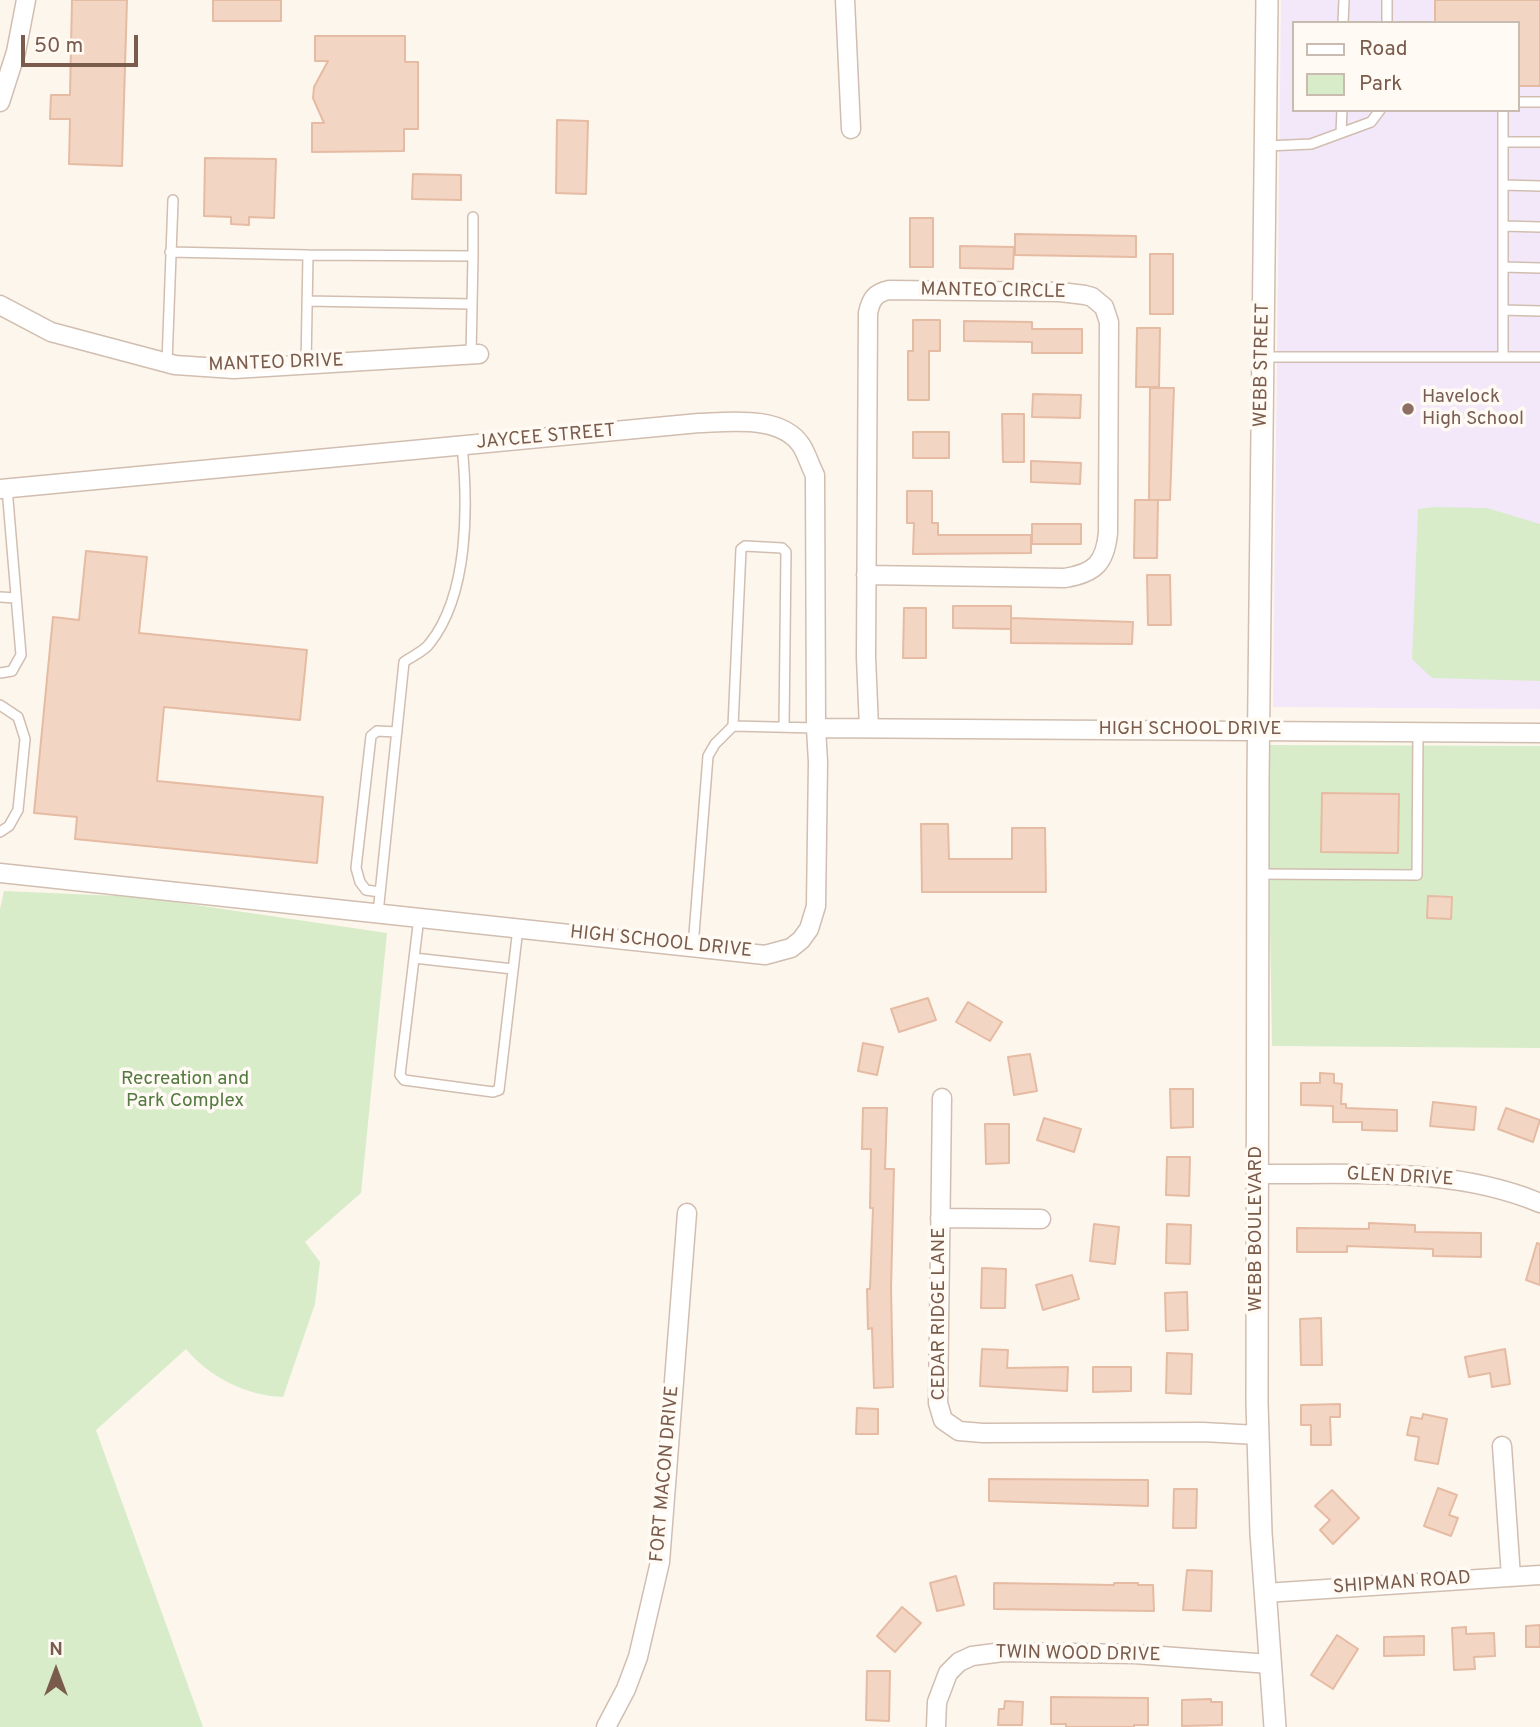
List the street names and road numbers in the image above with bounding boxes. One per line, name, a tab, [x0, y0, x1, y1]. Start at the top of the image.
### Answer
street label: MANTEO CIRCLE	[920, 279, 1066, 305]
street label: WEBB STREET	[1251, 302, 1275, 428]
street label: MANTEO DRIVE	[208, 350, 344, 378]
street label: JAYCEE STREET	[475, 421, 617, 455]
street label: HIGH SCHOOL DRIVE	[1098, 719, 1282, 741]
street label: HIGH SCHOOL DRIVE	[569, 922, 753, 964]
street label: WEBB BOULEVARD	[1246, 1146, 1268, 1312]
street label: GLEN DRIVE	[1346, 1164, 1454, 1192]
street label: CEDAR RIDGE LANE	[929, 1227, 951, 1401]
street label: FORT MACON DRIVE	[647, 1385, 685, 1563]
street label: SHIPMAN ROAD	[1332, 1568, 1472, 1600]
street label: TWIN WOOD DRIVE	[995, 1642, 1161, 1668]

